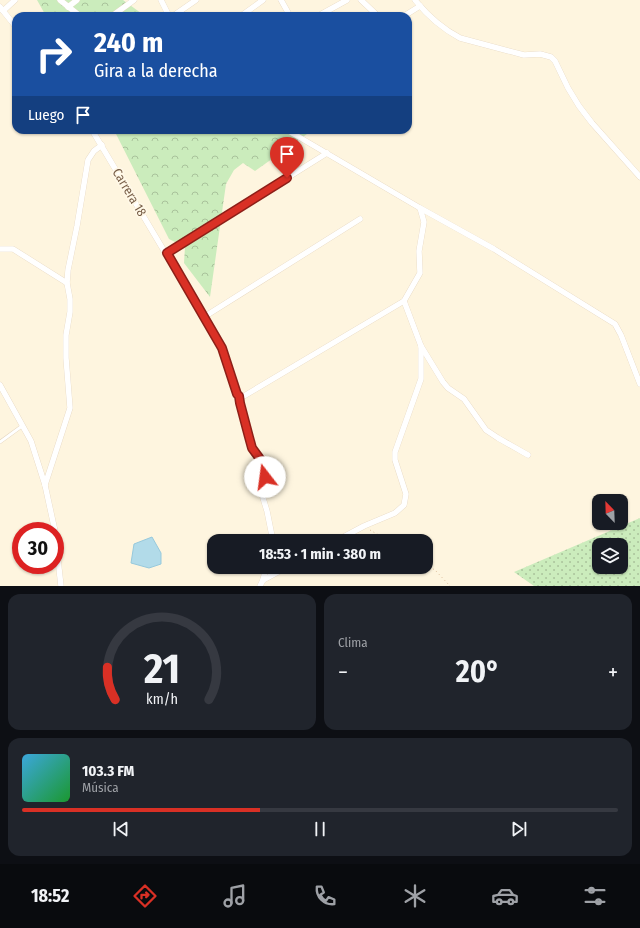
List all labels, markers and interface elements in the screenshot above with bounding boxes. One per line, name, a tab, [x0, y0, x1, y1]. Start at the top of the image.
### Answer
text: 240 m	[94, 26, 163, 59]
icon: right	[28, 28, 80, 80]
text: Gira a la derecha	[94, 60, 218, 82]
icon: arrive	[72, 104, 94, 126]
text: Luego	[28, 106, 64, 124]
pin	[270, 137, 304, 178]
icon: arrive	[276, 143, 298, 165]
street label: Carrera 18	[109, 166, 150, 219]
position arrow	[244, 456, 286, 498]
north arrow	[592, 494, 628, 530]
map controls	[592, 494, 628, 574]
speed limit sign: 30	[12, 522, 64, 574]
button: layers	[592, 538, 628, 574]
text: 18:53 · 1 min · 380 m	[259, 545, 381, 563]
text: Clima	[338, 635, 368, 650]
text: 21	[143, 644, 180, 694]
text: 20°	[456, 654, 500, 690]
text: −	[338, 659, 348, 686]
text: +	[608, 659, 618, 686]
text: km/h	[146, 691, 178, 708]
text: 103.3 FM	[82, 762, 134, 780]
text: Música	[82, 780, 119, 795]
icon: previous	[110, 818, 132, 840]
icon: pause	[309, 818, 331, 840]
icon: next	[508, 818, 530, 840]
icon: directions	[131, 882, 159, 910]
icon: music	[221, 882, 249, 910]
icon: phone	[311, 882, 339, 910]
icon: climate	[401, 882, 429, 910]
icon: car	[491, 882, 519, 910]
icon: filters	[581, 882, 609, 910]
text: 18:52	[31, 885, 69, 907]

